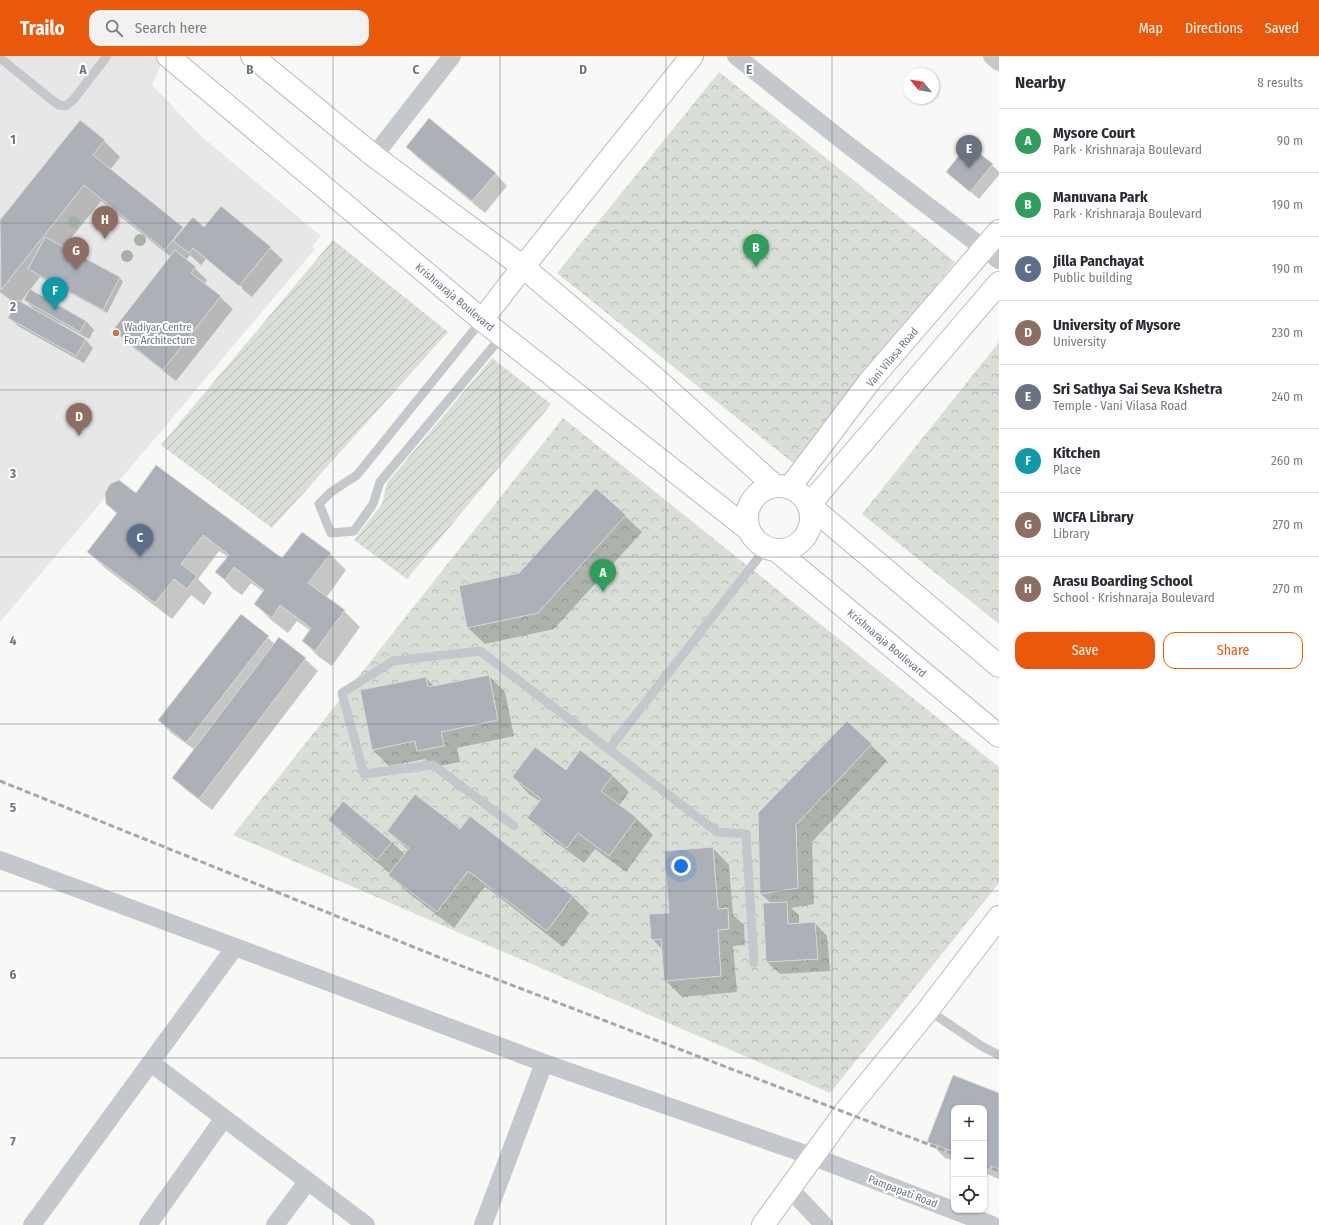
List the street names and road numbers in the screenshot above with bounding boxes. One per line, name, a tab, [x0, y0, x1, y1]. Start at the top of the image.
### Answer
street label: Krishnaraja Boulevard	[413, 261, 497, 334]
street label: Vani Vilasa Road	[864, 325, 921, 390]
street label: Krishnaraja Boulevard	[845, 607, 929, 680]
street label: Pampapati Road	[866, 1172, 939, 1211]

